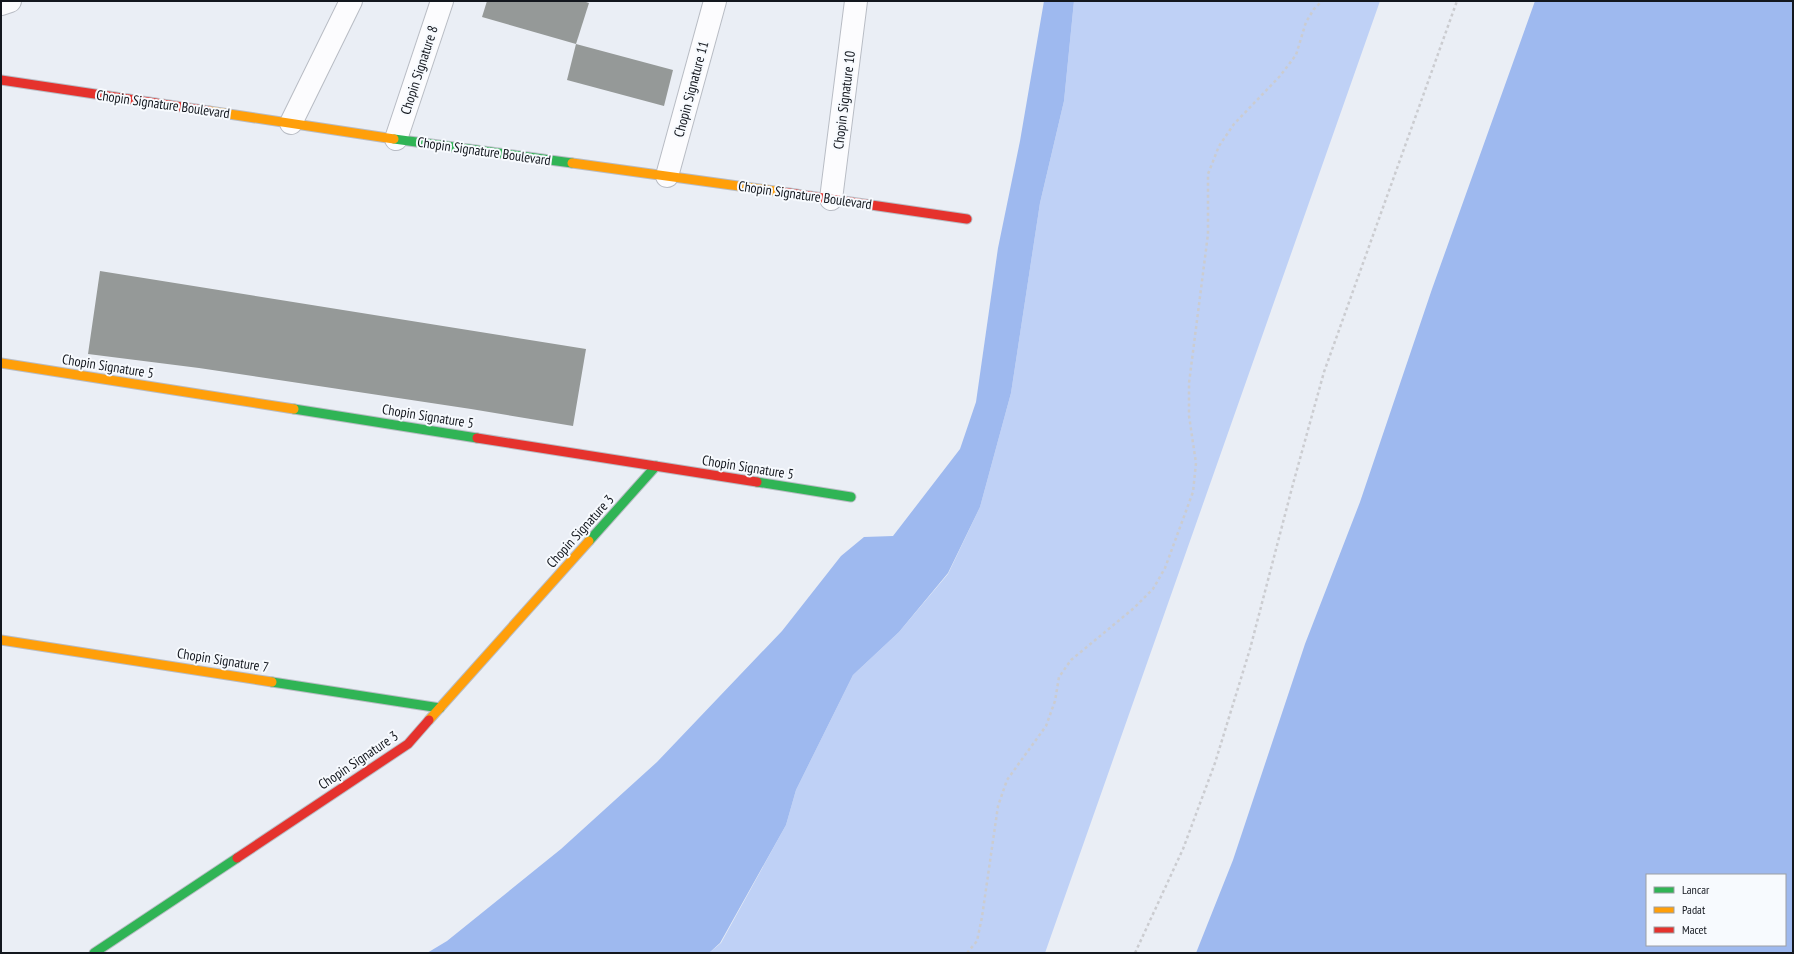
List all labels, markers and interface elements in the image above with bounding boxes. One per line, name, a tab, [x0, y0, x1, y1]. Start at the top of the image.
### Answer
street label: Chopin Signature 8	[396, 23, 442, 117]
street label: Chopin Signature 11	[670, 39, 712, 139]
street label: Chopin Signature 10	[829, 50, 859, 150]
street label: Chopin Signature Boulevard	[95, 86, 231, 122]
street label: Chopin Signature Boulevard	[416, 133, 552, 169]
street label: Chopin Signature Boulevard	[737, 177, 873, 213]
street label: Chopin Signature 5	[61, 350, 155, 382]
street label: Chopin Signature 5	[381, 400, 475, 432]
street label: Chopin Signature 5	[701, 451, 795, 483]
street label: Chopin Signature 3	[542, 491, 618, 571]
street label: Chopin Signature 7	[176, 644, 270, 676]
street label: Chopin Signature 3	[315, 727, 401, 793]
legend	[1646, 874, 1786, 946]
text: Lancar	[1682, 882, 1710, 897]
text: Padat	[1682, 902, 1706, 917]
text: Macet	[1682, 922, 1707, 937]

